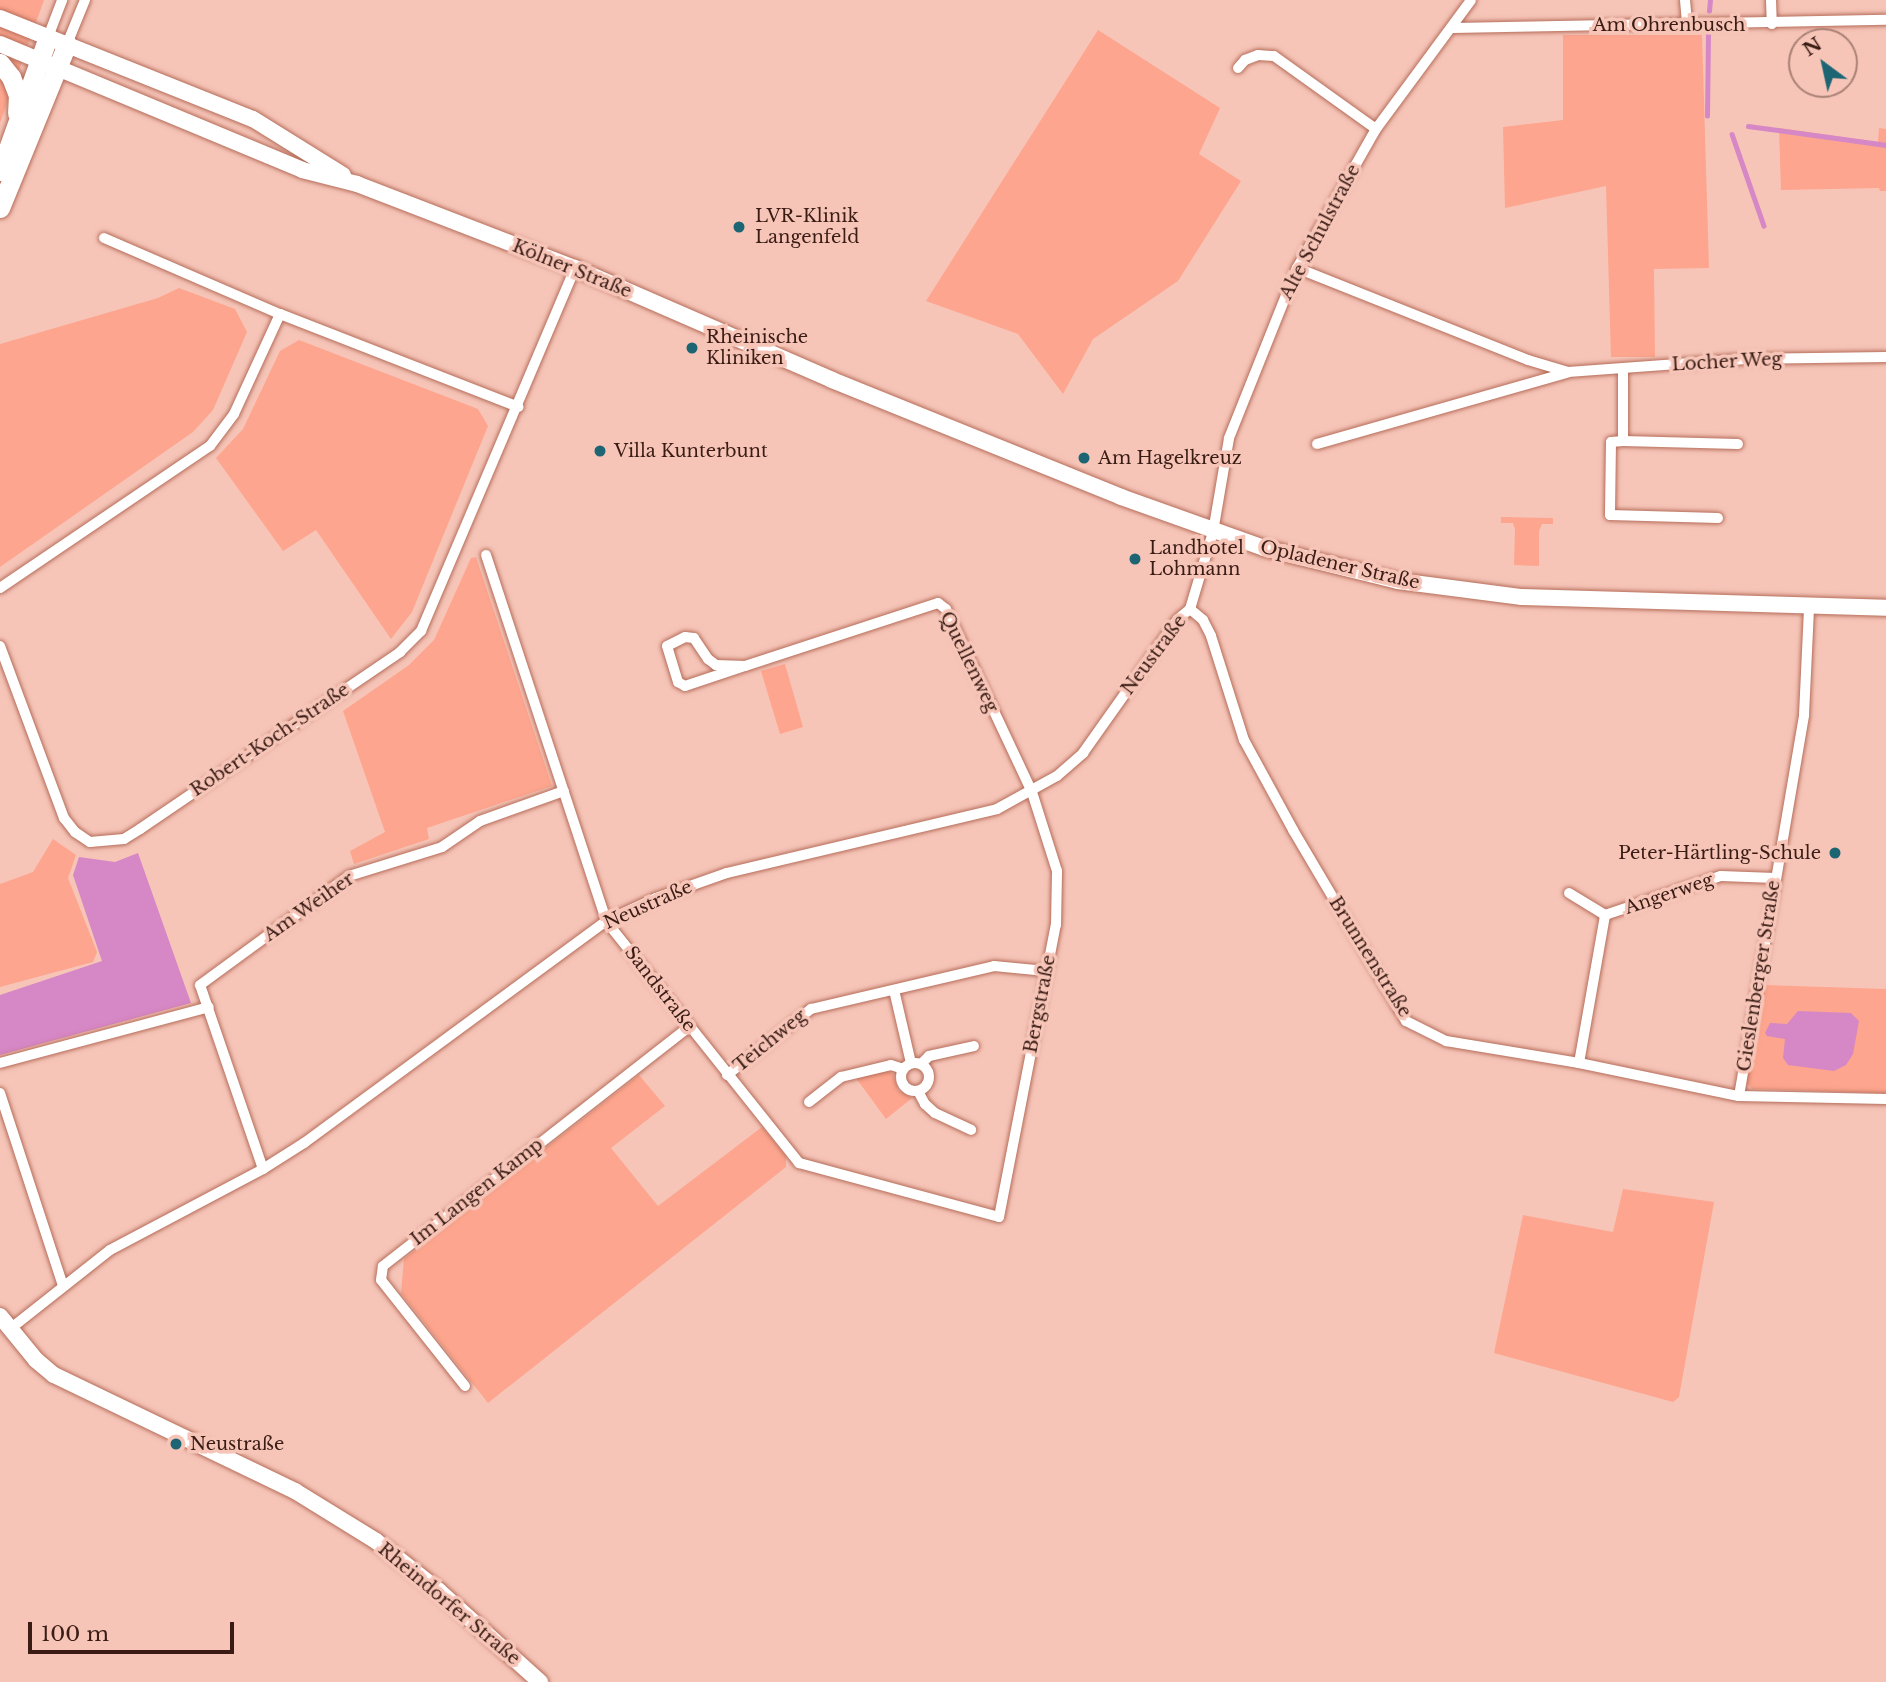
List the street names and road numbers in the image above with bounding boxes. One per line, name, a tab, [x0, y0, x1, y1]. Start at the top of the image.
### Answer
street label: Am Ohrenbusch	[1593, 14, 1745, 36]
street label: Alte Schulstraße	[1275, 161, 1365, 303]
street label: Kölner Straße	[509, 235, 635, 303]
street label: Locher Weg	[1671, 348, 1783, 376]
street label: Opladener Straße	[1258, 536, 1422, 594]
street label: Quellenweg	[935, 608, 1003, 716]
street label: Neustraße	[1117, 611, 1191, 699]
street label: Robert-Koch-Straße	[187, 679, 353, 801]
street label: Am Weiher	[259, 868, 359, 946]
street label: Angerweg	[1622, 869, 1716, 919]
street label: Neustraße	[601, 876, 695, 934]
street label: Gieslenberger Straße	[1733, 879, 1785, 1073]
street label: Brunnenstraße	[1324, 893, 1416, 1021]
street label: Sandstraße	[620, 942, 700, 1036]
street label: Bergstraße	[1020, 953, 1060, 1055]
street label: Teichweg	[729, 1005, 811, 1077]
street label: Im Langen Kamp	[407, 1134, 547, 1250]
street label: Rheindorfer Straße	[374, 1538, 524, 1670]

